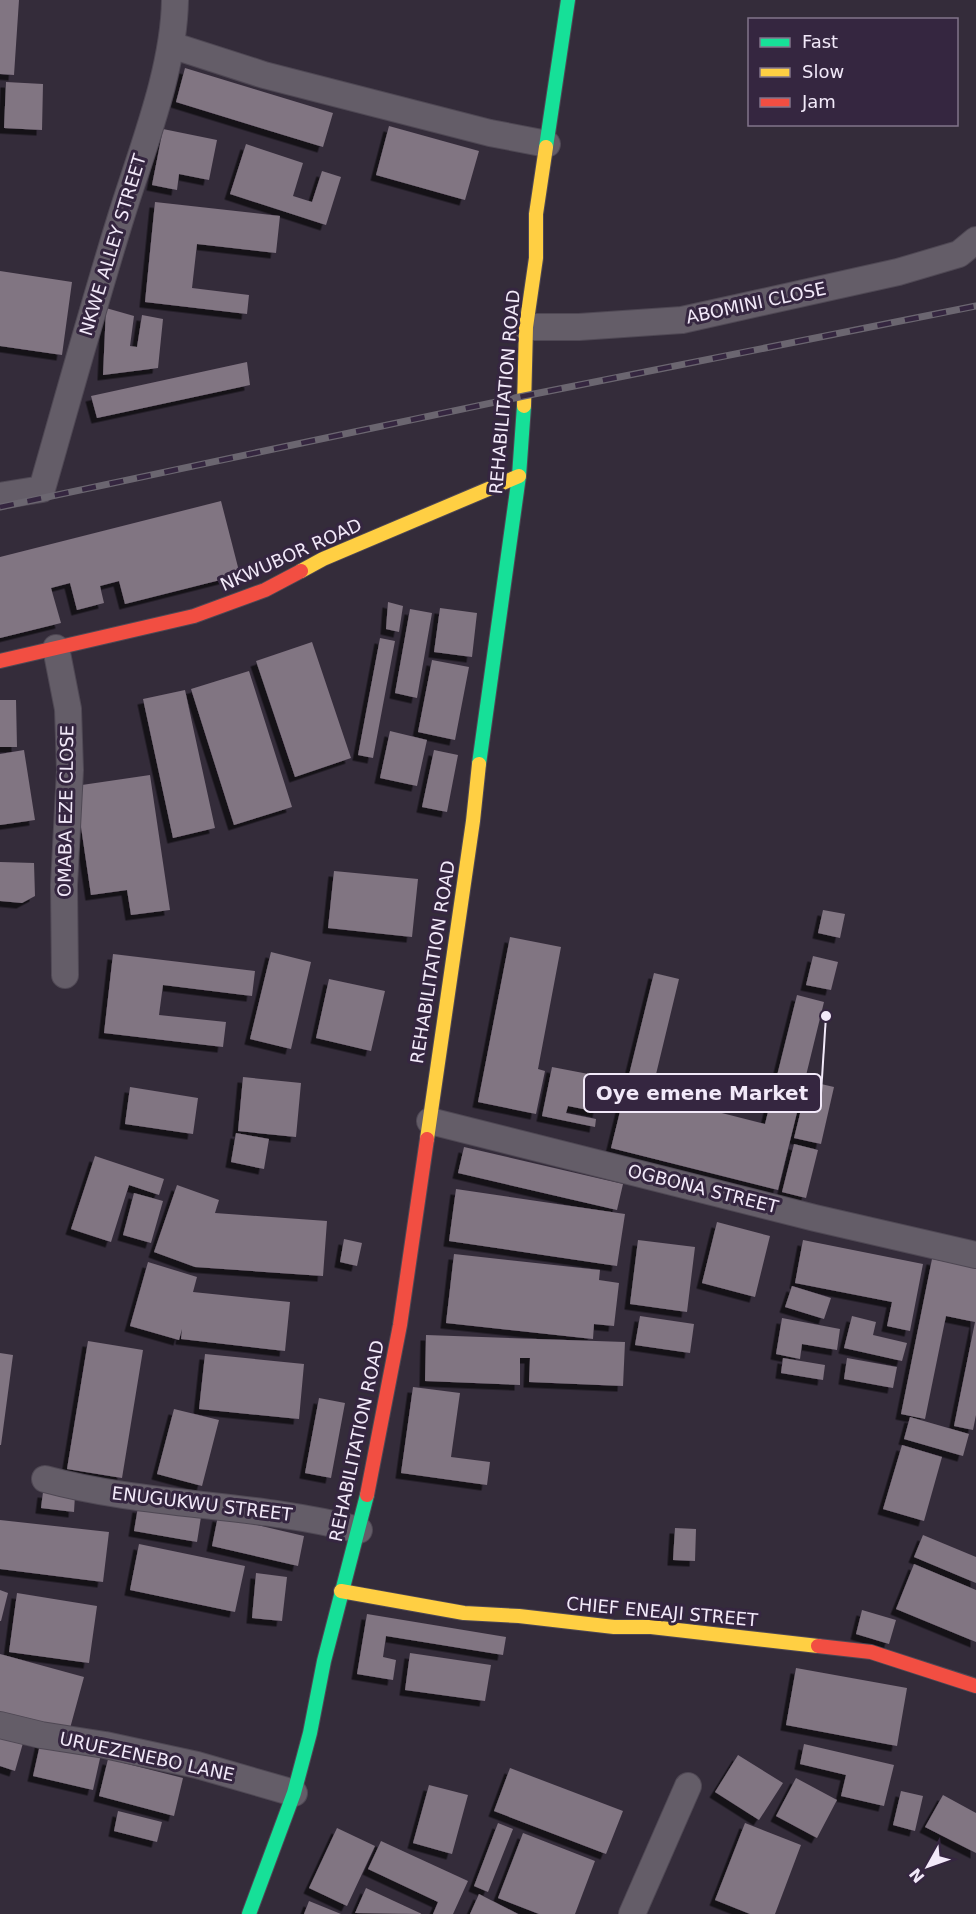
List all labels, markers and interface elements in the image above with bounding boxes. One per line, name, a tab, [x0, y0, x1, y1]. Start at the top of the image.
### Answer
legend	[748, 18, 958, 126]
text: Fast	[802, 31, 838, 52]
text: Slow	[802, 61, 844, 82]
text: Jam	[801, 91, 836, 112]
street label: NKWE ALLEY STREET	[75, 151, 150, 338]
street label: ABOMINI CLOSE	[684, 277, 828, 328]
street label: REHABILITATION ROAD	[485, 289, 524, 495]
street label: NKWUBOR ROAD	[217, 514, 365, 595]
street label: OMABA EZE CLOSE	[53, 725, 78, 897]
street label: REHABILITATION ROAD	[406, 859, 459, 1065]
callout: Oye emene Market	[584, 1074, 821, 1112]
text: Oye emene Market	[596, 1081, 809, 1105]
street label: OGBONA STREET	[626, 1160, 782, 1218]
street label: REHABILITATION ROAD	[325, 1338, 388, 1544]
street label: ENUGUKWU STREET	[111, 1482, 294, 1525]
street label: CHIEF ENEAJI STREET	[565, 1593, 760, 1630]
street label: URUEZENEBO LANE	[58, 1728, 236, 1785]
north arrow	[898, 1836, 958, 1896]
text: N	[905, 1864, 928, 1887]

